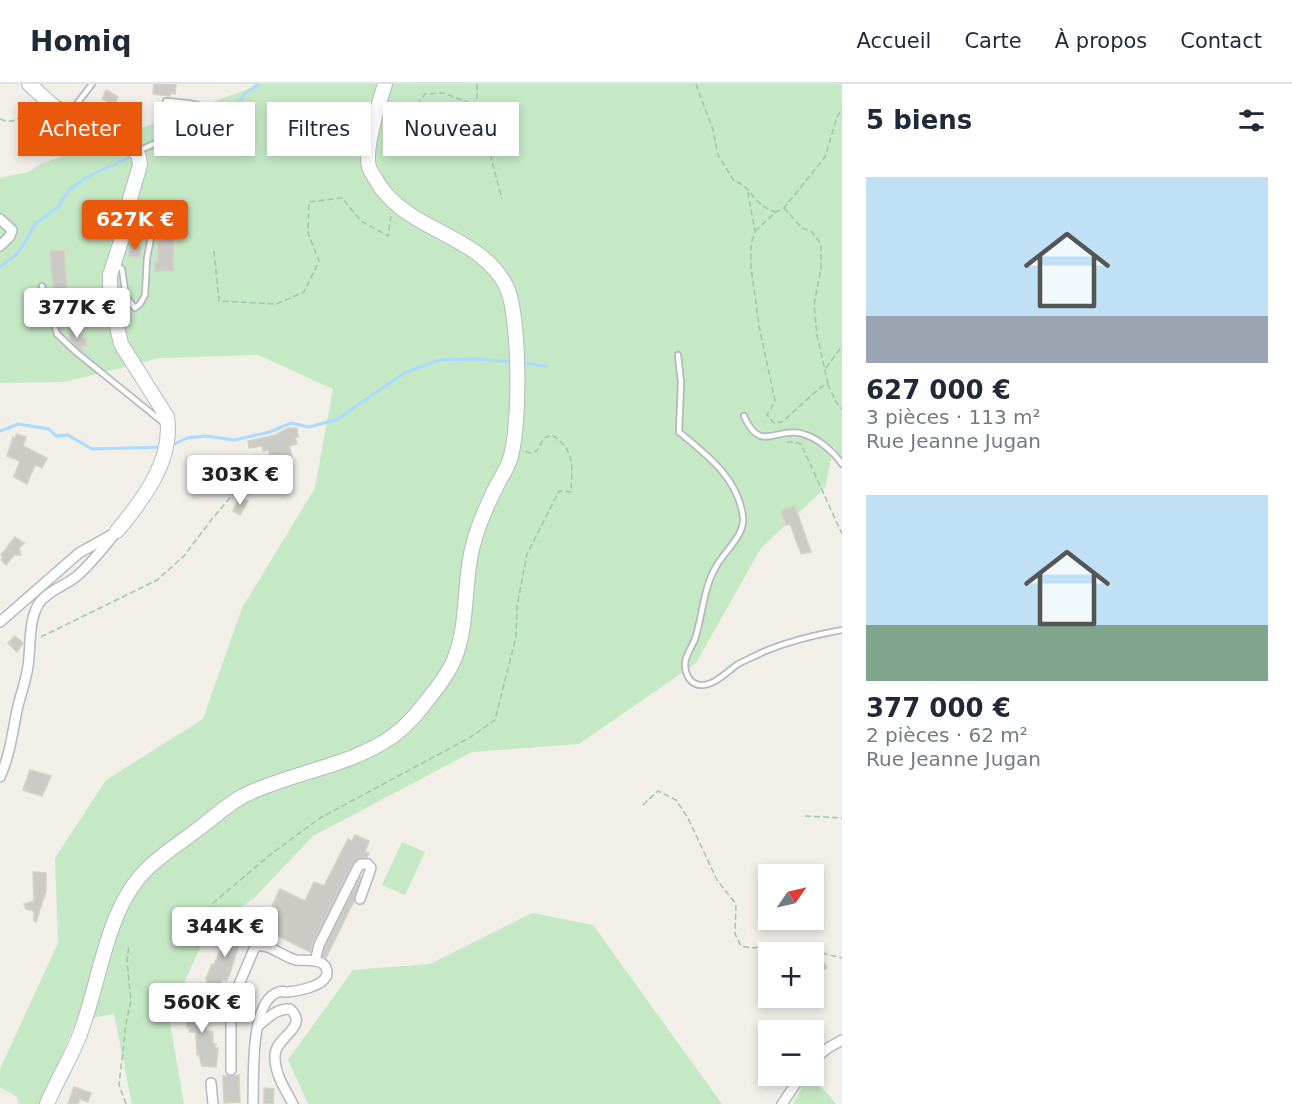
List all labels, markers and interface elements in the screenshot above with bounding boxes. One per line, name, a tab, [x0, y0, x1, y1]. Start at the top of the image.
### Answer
text: Homiq	[30, 25, 132, 58]
text: Accueil	[856, 29, 931, 53]
text: Carte	[964, 29, 1022, 53]
text: À propos	[1055, 29, 1147, 53]
text: Contact	[1180, 29, 1262, 53]
chip: Acheter	[18, 102, 142, 156]
chip: Louer	[154, 102, 255, 156]
chip: Filtres	[267, 102, 371, 156]
chip: Nouveau	[383, 102, 519, 156]
icon: filters	[1235, 104, 1268, 137]
text: 5 biens	[866, 105, 972, 135]
pin: 627K €	[86, 200, 184, 251]
text: 627K €	[96, 207, 174, 231]
icon: home	[1013, 216, 1121, 324]
pin: 377K €	[28, 288, 126, 339]
text: 377K €	[38, 295, 116, 319]
text: 627 000 €	[866, 375, 1011, 405]
text: 3 pièces · 113 m²	[866, 405, 1040, 429]
text: Rue Jeanne Jugan	[866, 429, 1041, 453]
pin: 303K €	[191, 455, 289, 506]
text: 303K €	[201, 462, 279, 486]
icon: home	[1013, 534, 1121, 642]
text: 377 000 €	[866, 693, 1011, 723]
text: 2 pièces · 62 m²	[866, 723, 1028, 747]
text: Rue Jeanne Jugan	[866, 747, 1041, 771]
north arrow	[758, 864, 824, 930]
map controls	[758, 864, 824, 1086]
pin: 344K €	[176, 907, 274, 958]
text: 344K €	[186, 914, 264, 938]
button: +	[758, 942, 824, 1008]
pin: 560K €	[153, 983, 251, 1034]
text: 560K €	[163, 990, 241, 1014]
button: −	[758, 1020, 824, 1086]

